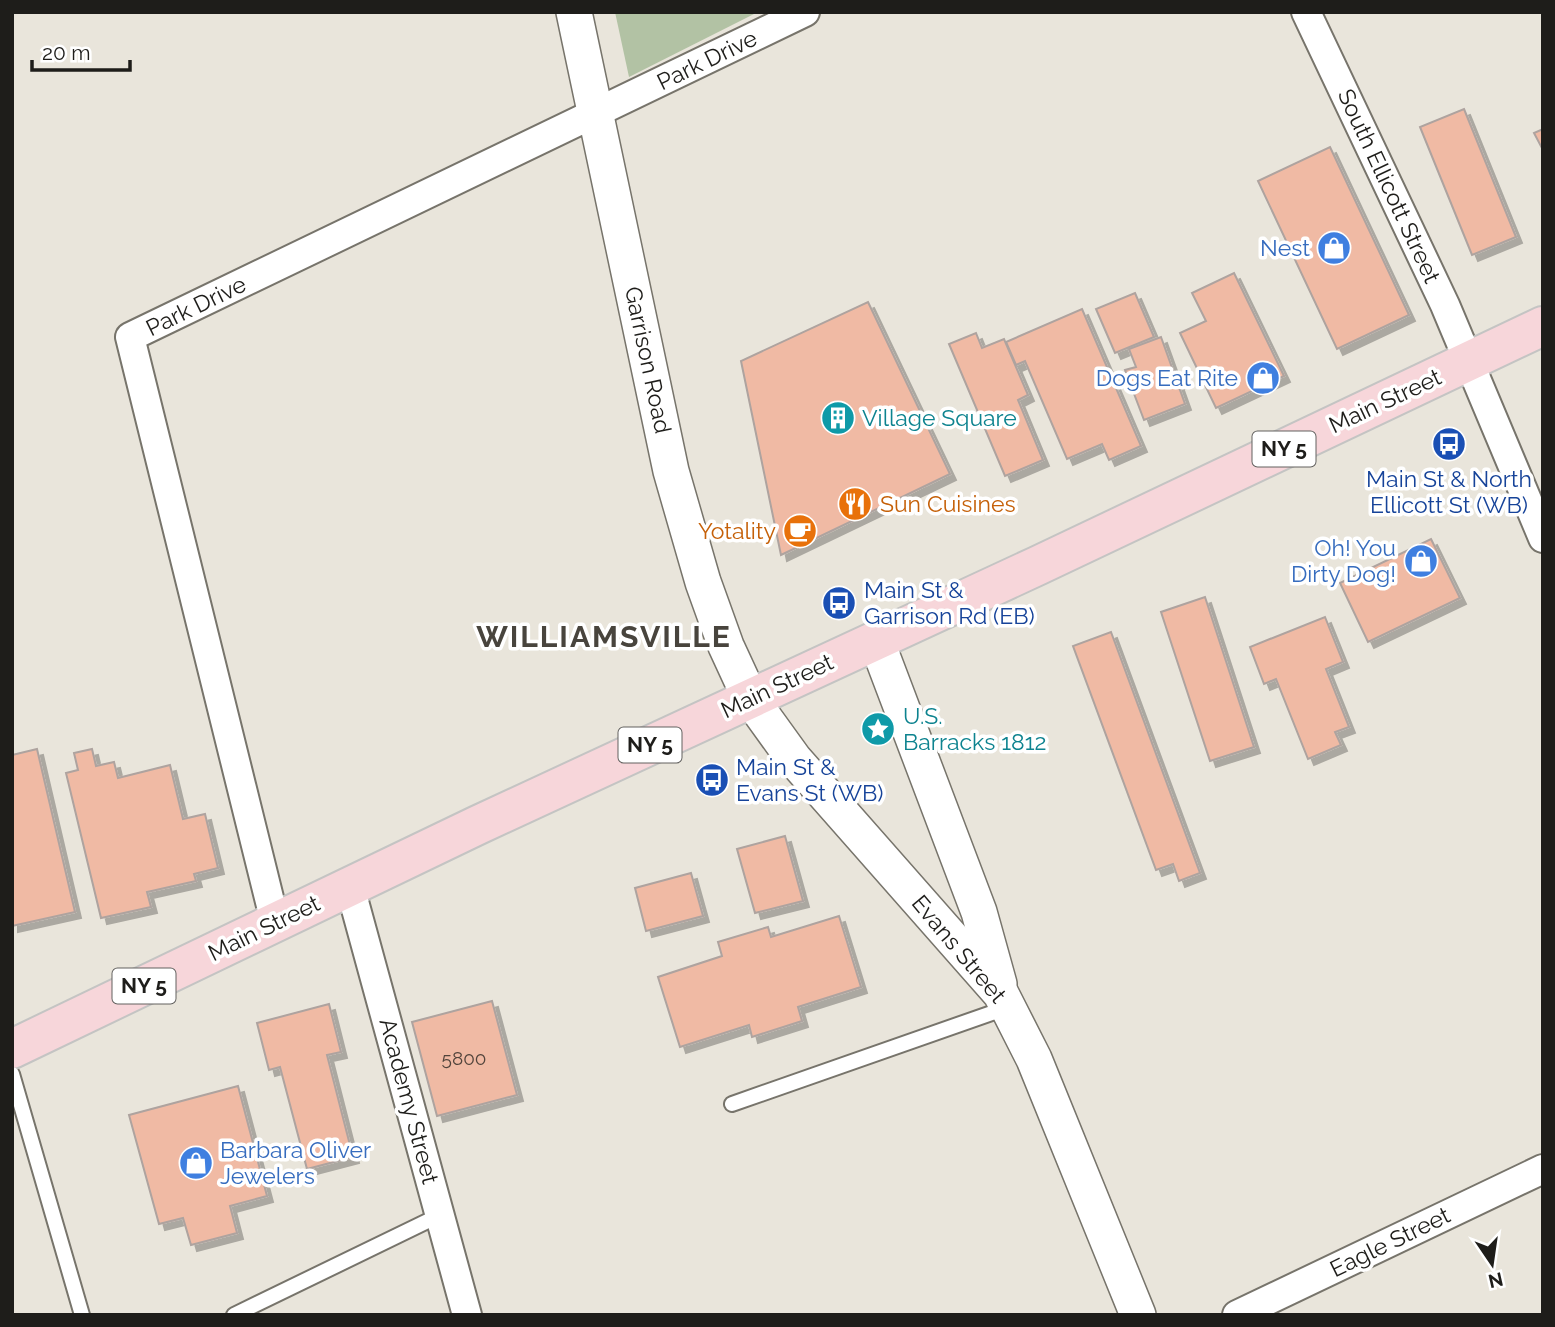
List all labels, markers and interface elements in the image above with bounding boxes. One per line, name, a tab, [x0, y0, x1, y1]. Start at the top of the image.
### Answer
street label: Park Drive	[652, 24, 761, 95]
scale bar	[32, 28, 130, 72]
text: 20 m	[42, 40, 90, 65]
street label: South Ellicott Street	[1333, 85, 1446, 287]
shop icon: Nest	[1315, 229, 1353, 267]
place label: Nest	[1260, 234, 1310, 261]
street label: Park Drive	[141, 270, 250, 341]
street label: Garrison Road	[620, 284, 677, 436]
shop icon: Dogs Eat Rite	[1244, 359, 1282, 397]
street label: Main Street	[1324, 363, 1445, 438]
place label: Dogs Eat Rite	[1096, 364, 1238, 391]
building icon: Village Square	[819, 399, 857, 437]
place label: Village Square	[862, 404, 1017, 431]
bus stop icon: Main St & North Ellicott St (WB)	[1430, 425, 1468, 463]
road number: NY 5	[1252, 432, 1316, 466]
place label: Main St & North Ellicott St (WB)	[1366, 465, 1532, 518]
restaurant icon: Sun Cuisines	[836, 485, 874, 523]
place label: Sun Cuisines	[880, 490, 1016, 517]
cafe icon: Yotality	[781, 512, 819, 550]
place label: Yotality	[698, 517, 776, 544]
place label: Oh! You Dirty Dog!	[1291, 534, 1396, 587]
shop icon: Oh! You Dirty Dog!	[1402, 542, 1440, 580]
place label: Main St & Garrison Rd (EB)	[864, 576, 1035, 629]
bus stop icon: Main St & Garrison Rd (EB)	[820, 584, 858, 622]
district label: WILLIAMSVILLE	[476, 619, 732, 654]
street label: Main Street	[716, 648, 837, 723]
place label: U.S. Barracks 1812	[903, 702, 1047, 755]
place icon: U.S. Barracks 1812	[859, 710, 897, 748]
road number: NY 5	[618, 728, 682, 762]
place label: Main St & Evans St (WB)	[736, 753, 884, 806]
bus stop icon: Main St & Evans St (WB)	[693, 761, 731, 799]
street label: Main Street	[204, 889, 324, 966]
street label: Evans Street	[907, 889, 1012, 1008]
road number: NY 5	[113, 968, 176, 1004]
street label: Academy Street	[374, 1015, 445, 1187]
house number: 5800	[442, 1047, 486, 1069]
place label: Barbara Oliver Jewelers	[220, 1136, 371, 1189]
shop icon: Barbara Oliver Jewelers	[177, 1144, 215, 1182]
street label: Eagle Street	[1325, 1201, 1454, 1282]
north arrow	[1457, 1229, 1527, 1299]
text: N	[1486, 1268, 1505, 1293]

